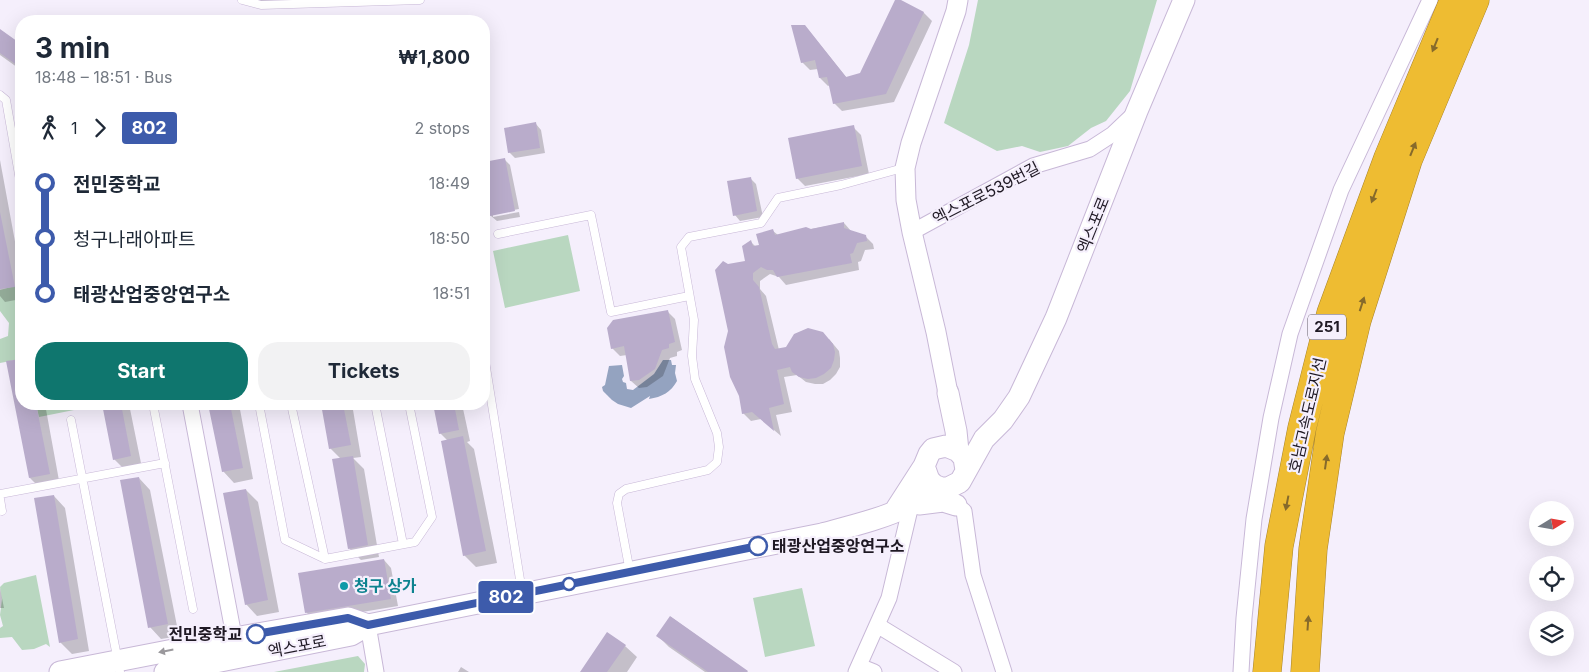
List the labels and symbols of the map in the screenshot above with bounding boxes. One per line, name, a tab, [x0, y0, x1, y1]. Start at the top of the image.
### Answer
one-way arrow	[1430, 38, 1438, 52]
one-way arrow	[1409, 142, 1417, 156]
street label: 엑스포로539번길	[929, 157, 1043, 229]
one-way arrow	[1370, 189, 1378, 204]
street label: 엑스포로	[1073, 194, 1113, 256]
one-way arrow	[1359, 296, 1367, 311]
road number: 251	[1308, 314, 1346, 340]
street label: 호남고속도로지선	[1284, 355, 1330, 475]
one-way arrow	[1322, 454, 1330, 470]
one-way arrow	[1283, 495, 1291, 511]
north arrow	[1529, 501, 1574, 546]
marker: 태광산업중앙연구소	[748, 536, 768, 556]
place label: 태광산업중앙연구소	[772, 536, 905, 556]
place label: 청구 상가	[354, 576, 417, 596]
unlabelled marker	[562, 577, 576, 591]
marker: 청구 상가	[338, 580, 350, 592]
line badge: 802	[477, 581, 535, 613]
one-way arrow	[1305, 615, 1313, 631]
place label: 전민중학교	[168, 624, 242, 644]
marker: 전민중학교	[246, 624, 266, 644]
street label: 엑스포로	[266, 631, 328, 661]
one-way arrow	[158, 647, 174, 655]

